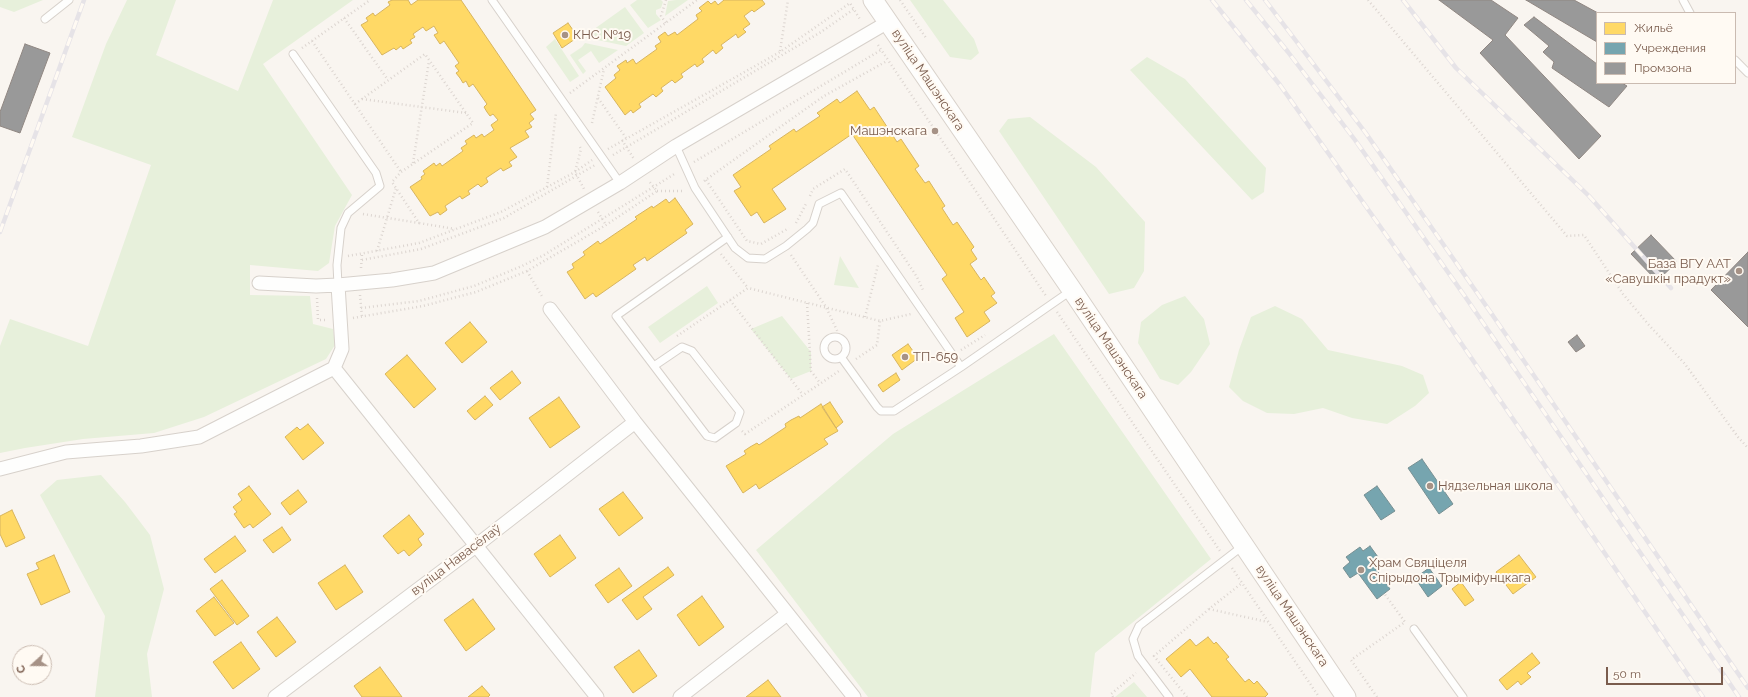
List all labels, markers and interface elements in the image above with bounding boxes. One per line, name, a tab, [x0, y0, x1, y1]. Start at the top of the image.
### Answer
legend	[1596, 12, 1736, 84]
text: Жильё	[1634, 21, 1673, 35]
street label: вуліца Машэнскага	[888, 26, 968, 134]
place label: КНС №19	[573, 27, 631, 43]
marker: КНС №19	[560, 30, 570, 40]
text: Учреждения	[1634, 41, 1706, 55]
text: Промзона	[1634, 61, 1692, 75]
place label: Машэнскага	[850, 123, 927, 139]
marker: Машэнскага	[930, 126, 940, 136]
place label: База ВГУ ААТ «Савушкін прадукт»	[1605, 256, 1731, 287]
marker: База ВГУ ААТ «Савушкін прадукт»	[1734, 266, 1744, 276]
street label: вуліца Машэнскага	[1071, 294, 1151, 402]
place label: ТП-659	[913, 349, 958, 365]
marker: ТП-659	[900, 352, 910, 362]
place label: Нядзельная школа	[1438, 478, 1553, 494]
marker: Нядзельная школа	[1425, 481, 1435, 491]
street label: вуліца Навасёлаў	[408, 521, 504, 599]
place label: Храм Свяціцеля Спірыдона Трыміфунцкага	[1369, 555, 1531, 586]
street label: вуліца Машэнскага	[1252, 562, 1332, 670]
marker: Храм Свяціцеля Спірыдона Трыміфунцкага	[1356, 565, 1366, 575]
north arrow	[12, 645, 52, 685]
scale bar	[1608, 659, 1725, 685]
text: С	[14, 663, 29, 675]
text: 50 m	[1613, 667, 1641, 681]

